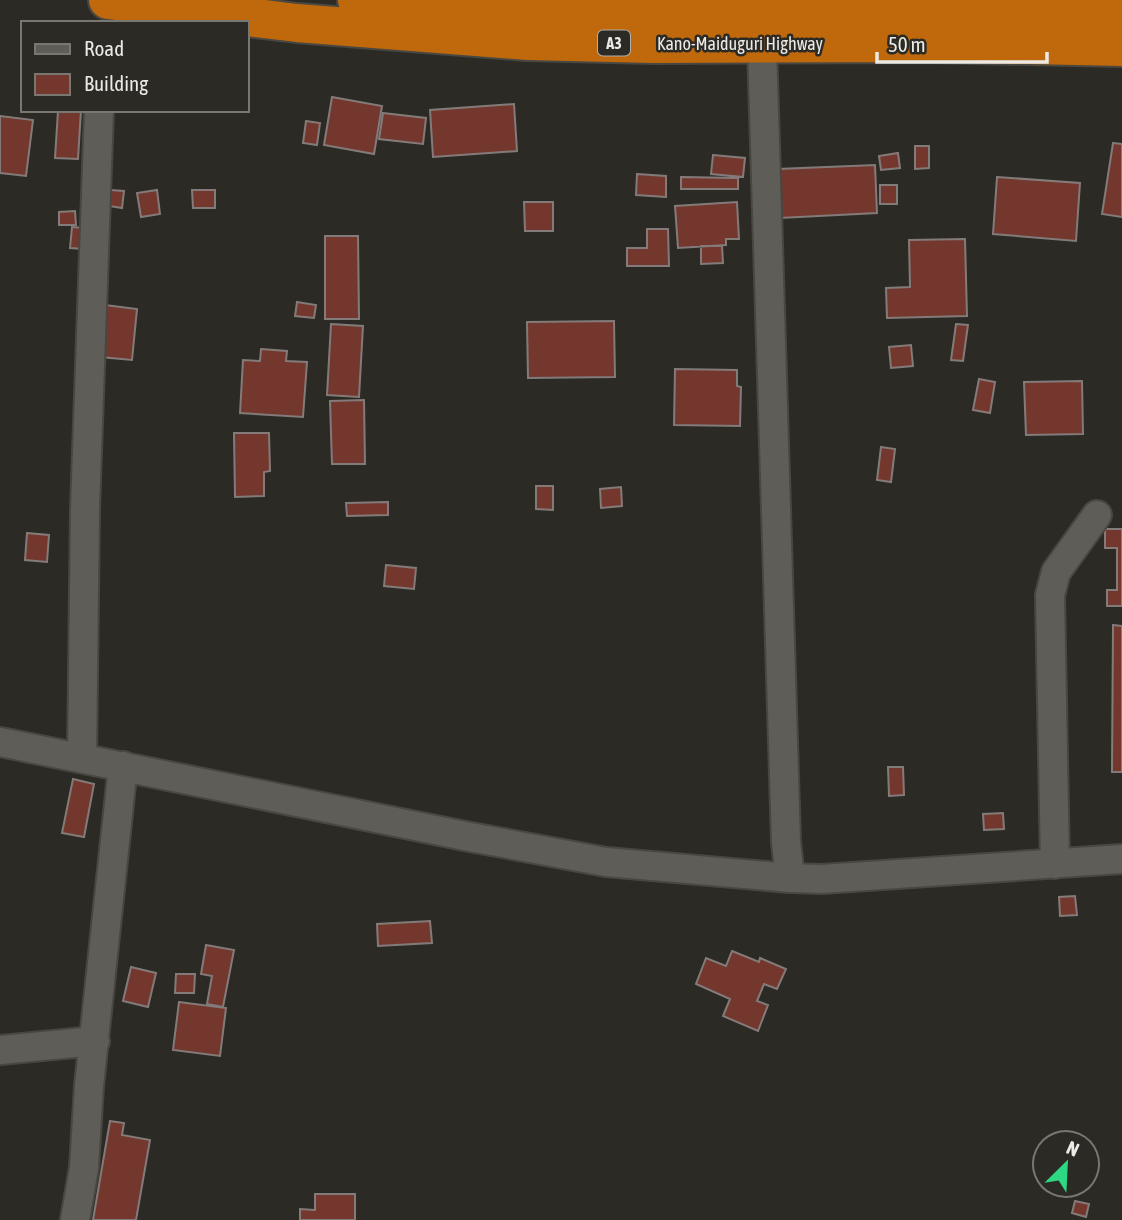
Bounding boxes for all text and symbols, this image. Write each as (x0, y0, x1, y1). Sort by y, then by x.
legend (21, 21, 248, 112)
scale bar (877, 21, 1047, 65)
road number: A3 (598, 31, 630, 56)
text: 50 m (888, 32, 926, 56)
street label: Kano-Maiduguri Highway (657, 33, 823, 54)
text: Road (84, 36, 124, 60)
text: Building (84, 71, 148, 95)
north arrow (1031, 1129, 1101, 1199)
text: N (1063, 1136, 1083, 1161)

